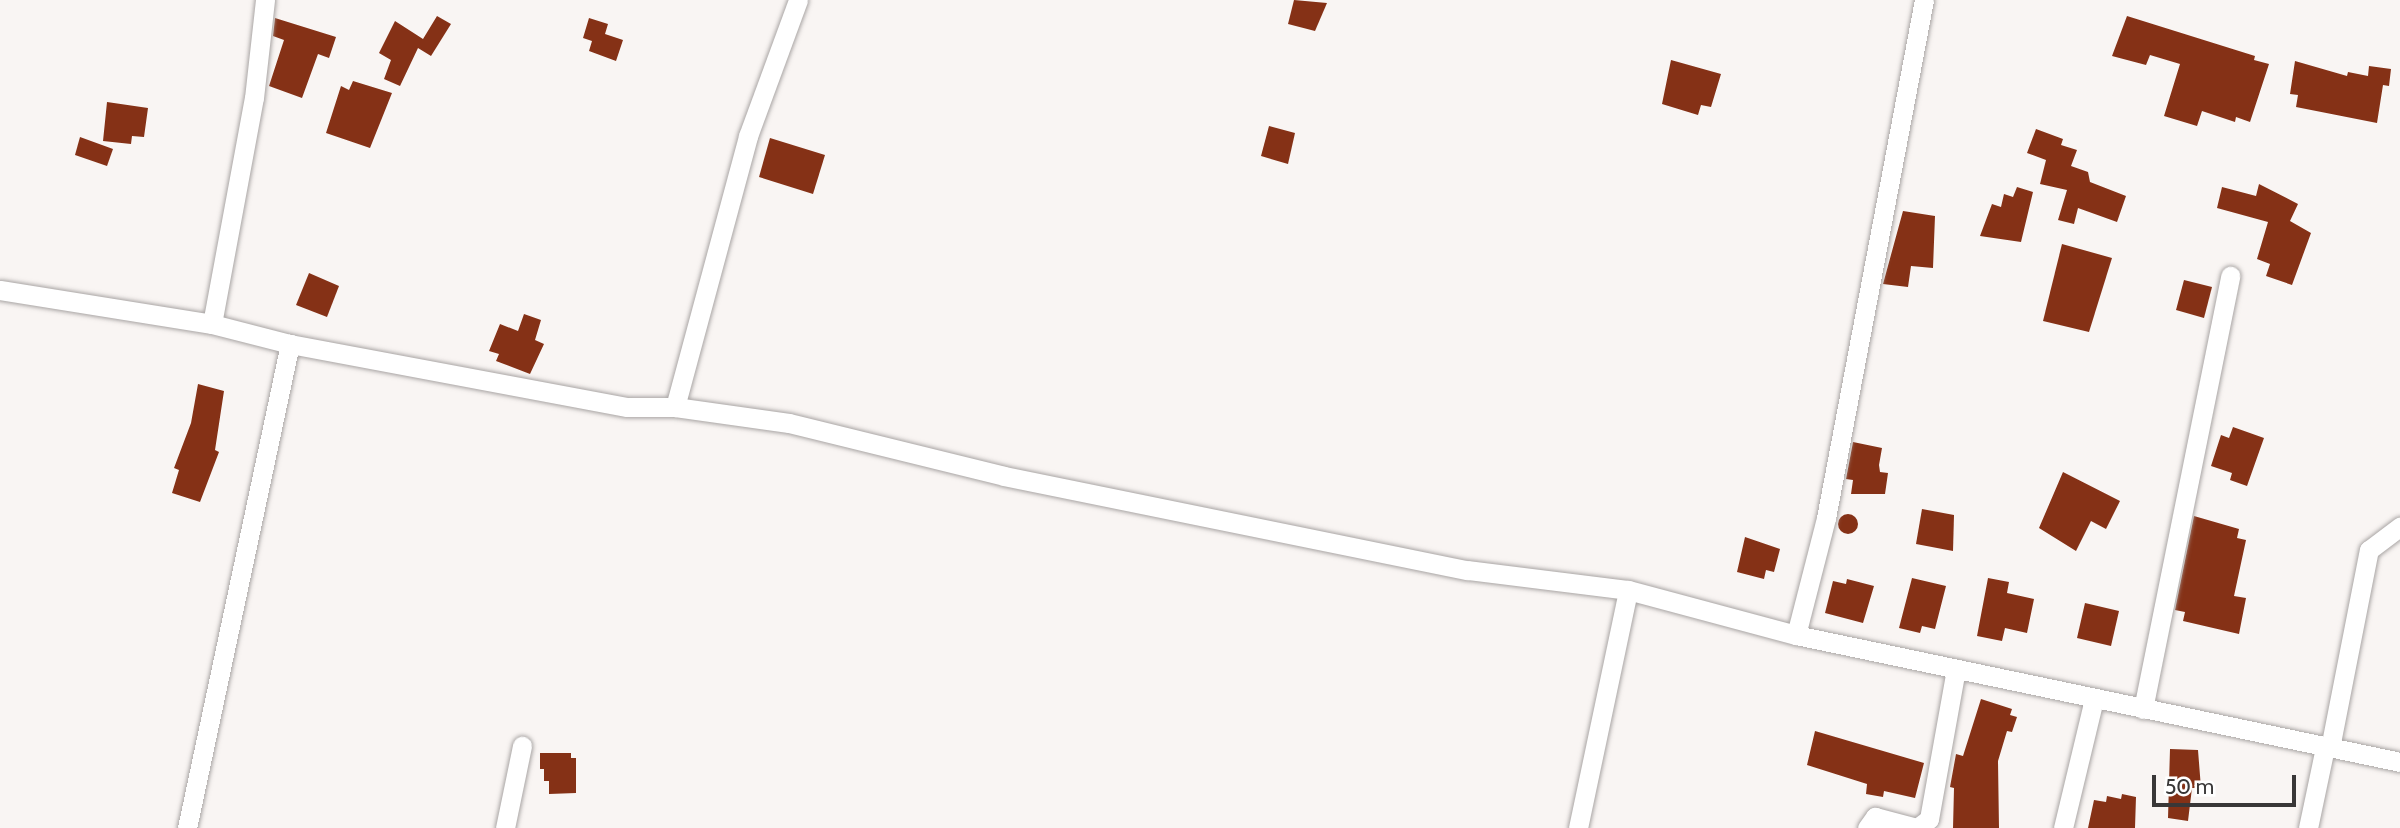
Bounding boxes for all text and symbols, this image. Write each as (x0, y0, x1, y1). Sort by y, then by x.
scale bar (2155, 762, 2298, 806)
text: 50 m (2165, 774, 2214, 799)

